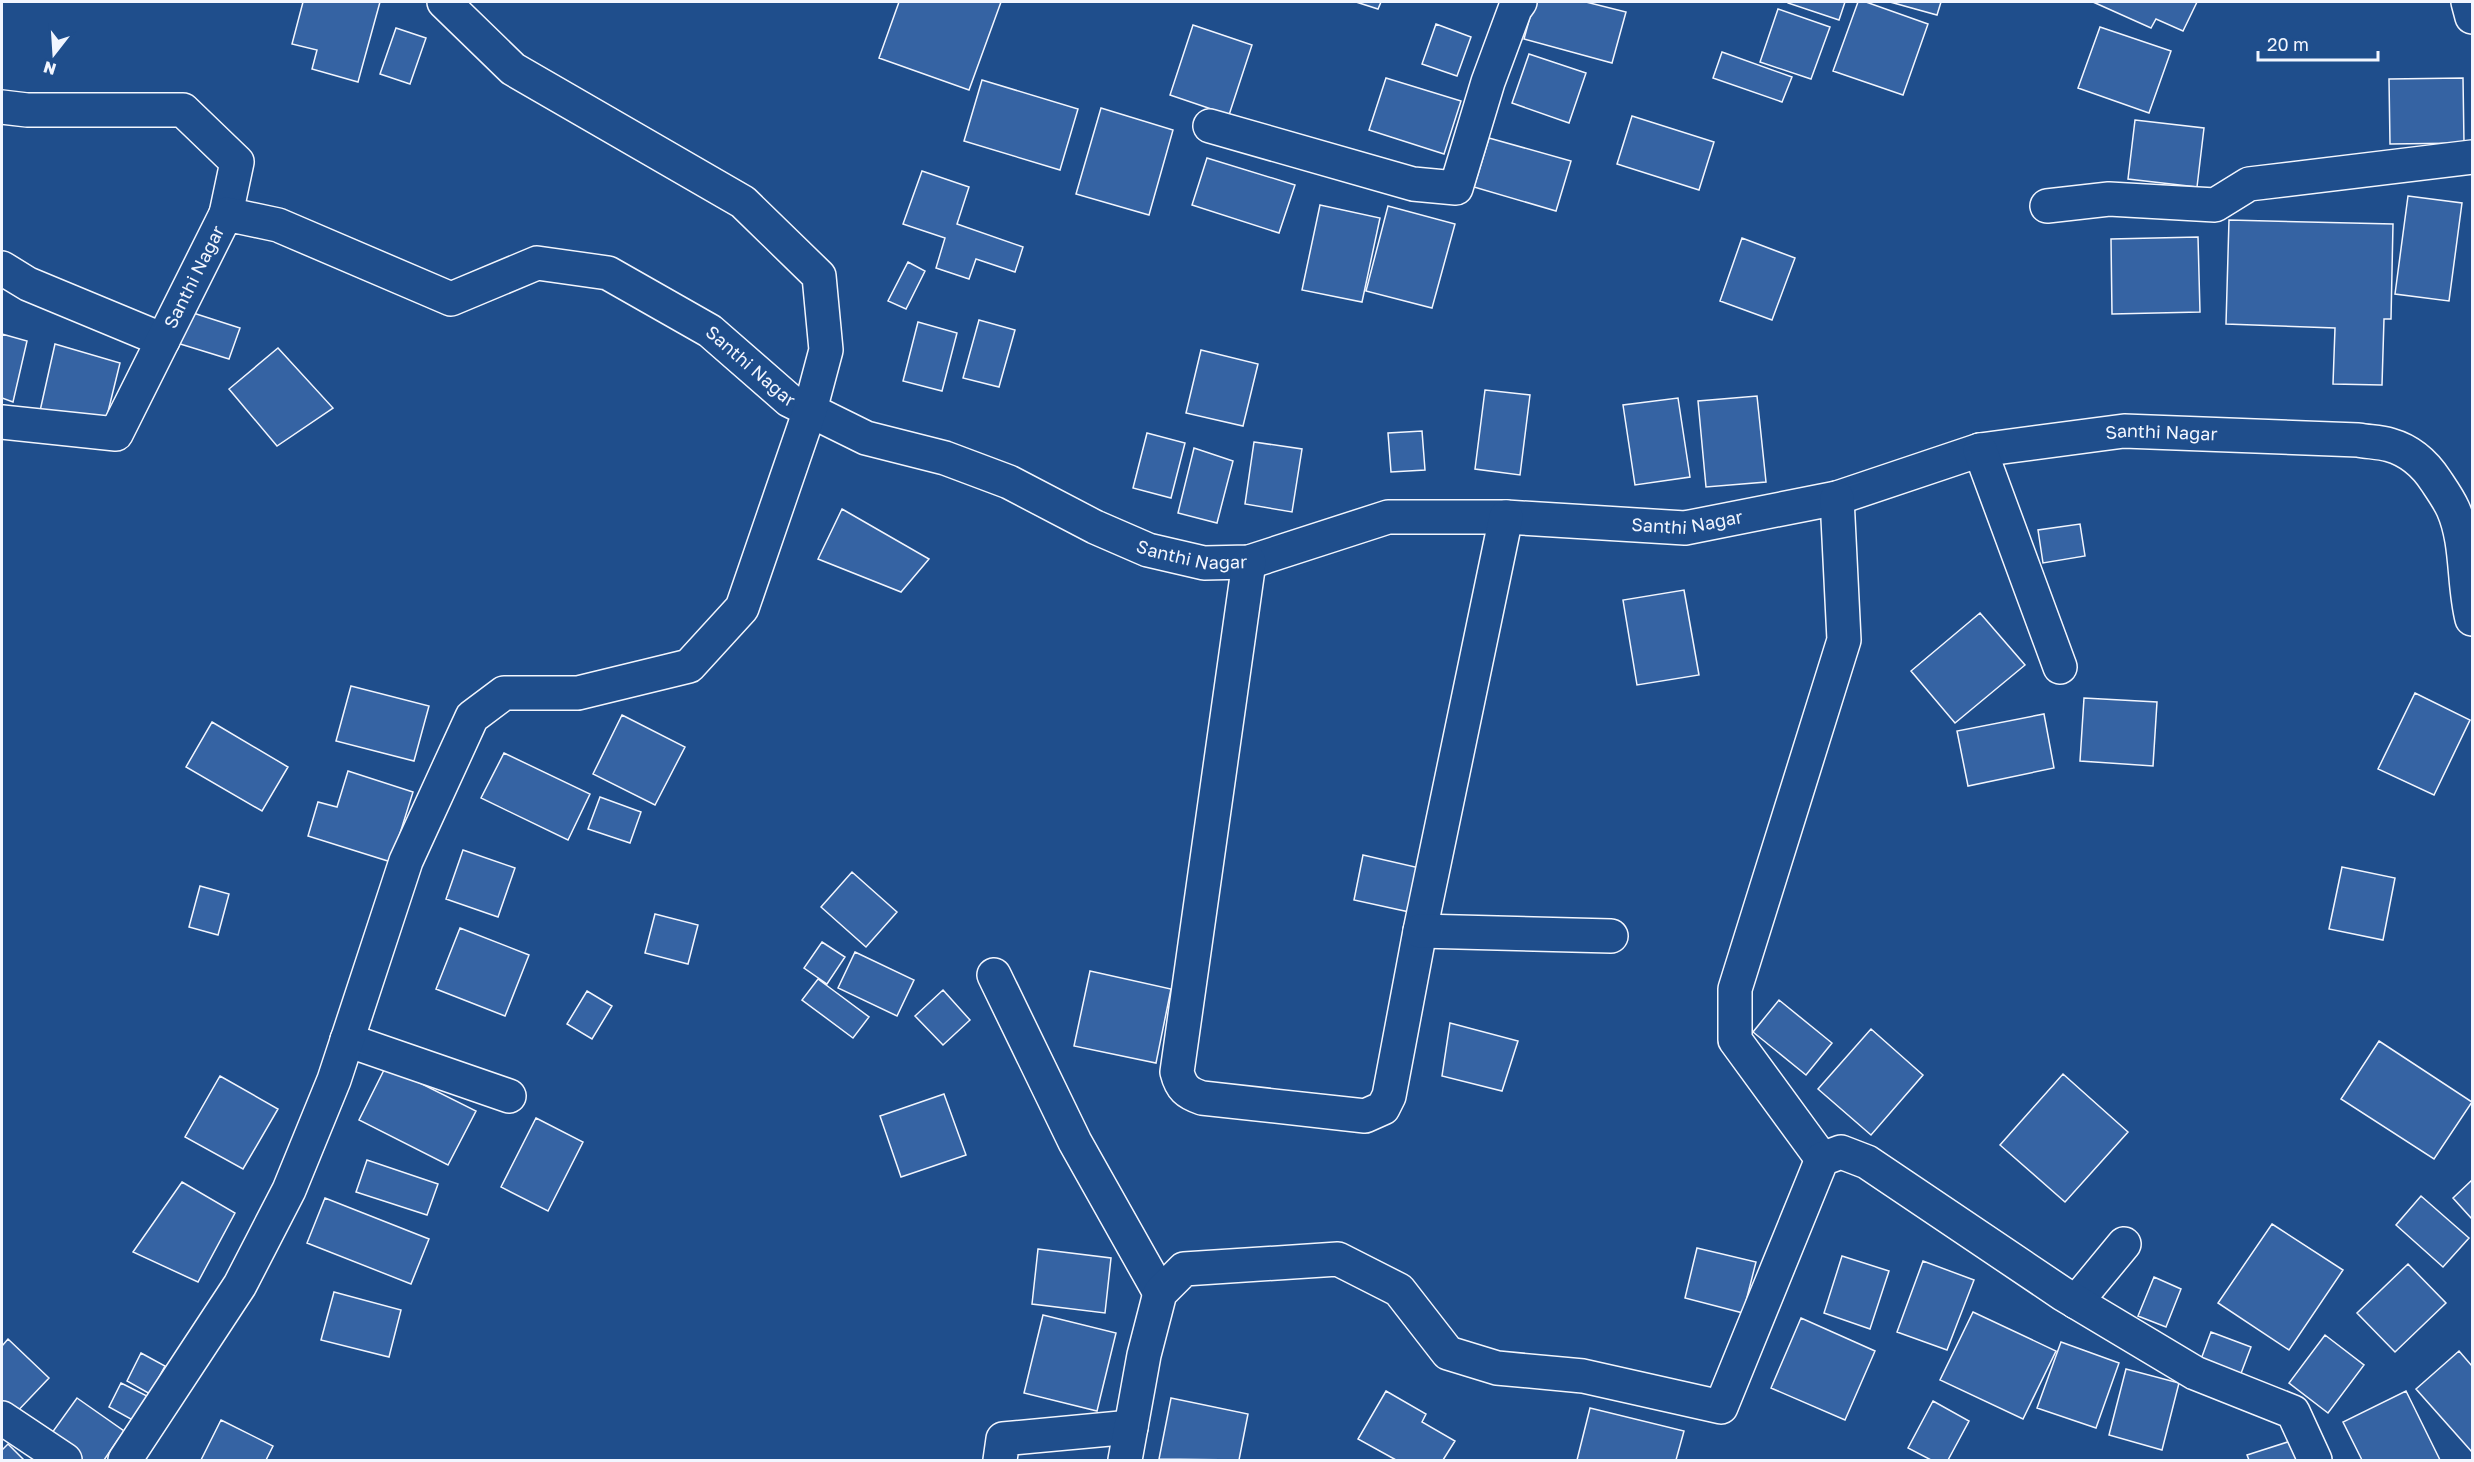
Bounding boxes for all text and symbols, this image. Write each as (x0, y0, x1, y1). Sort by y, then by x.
north arrow (24, 24, 84, 84)
scale bar (2258, 24, 2378, 62)
text: 20 m (2267, 33, 2309, 55)
text: N (41, 57, 58, 80)
street label: Santhi Nagar (159, 222, 228, 332)
street label: Santhi Nagar (702, 320, 799, 411)
street label: Santhi Nagar (2104, 419, 2218, 445)
street label: Santhi Nagar (1631, 505, 1744, 538)
street label: Santhi Nagar (1133, 534, 1247, 574)

